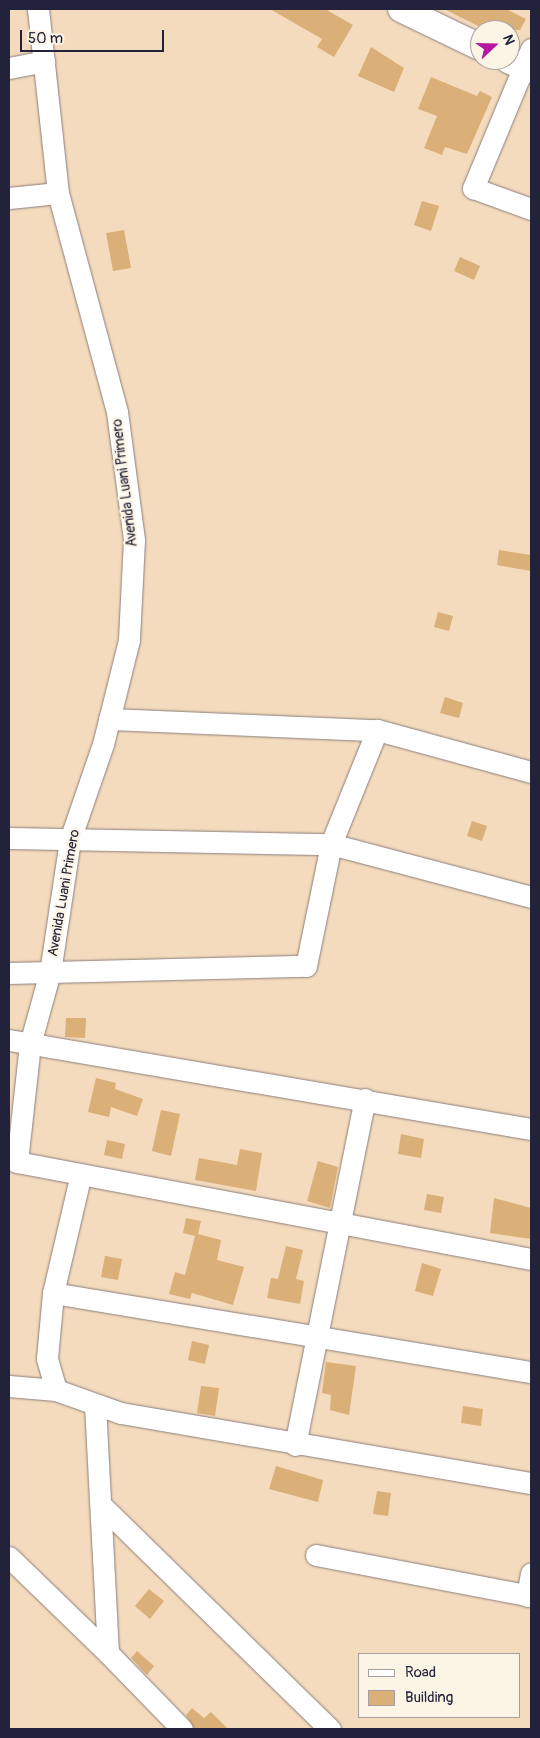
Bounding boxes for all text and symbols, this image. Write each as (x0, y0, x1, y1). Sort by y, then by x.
scale bar (22, 20, 166, 52)
north arrow (470, 20, 520, 70)
text: 50 m (28, 29, 63, 48)
text: N (499, 32, 518, 47)
street label: Avenida Luani Primero (109, 418, 141, 548)
street label: Avenida Luani Primero (45, 828, 83, 958)
legend (358, 1653, 520, 1718)
text: Road (405, 1663, 436, 1682)
text: Building (405, 1688, 453, 1707)

